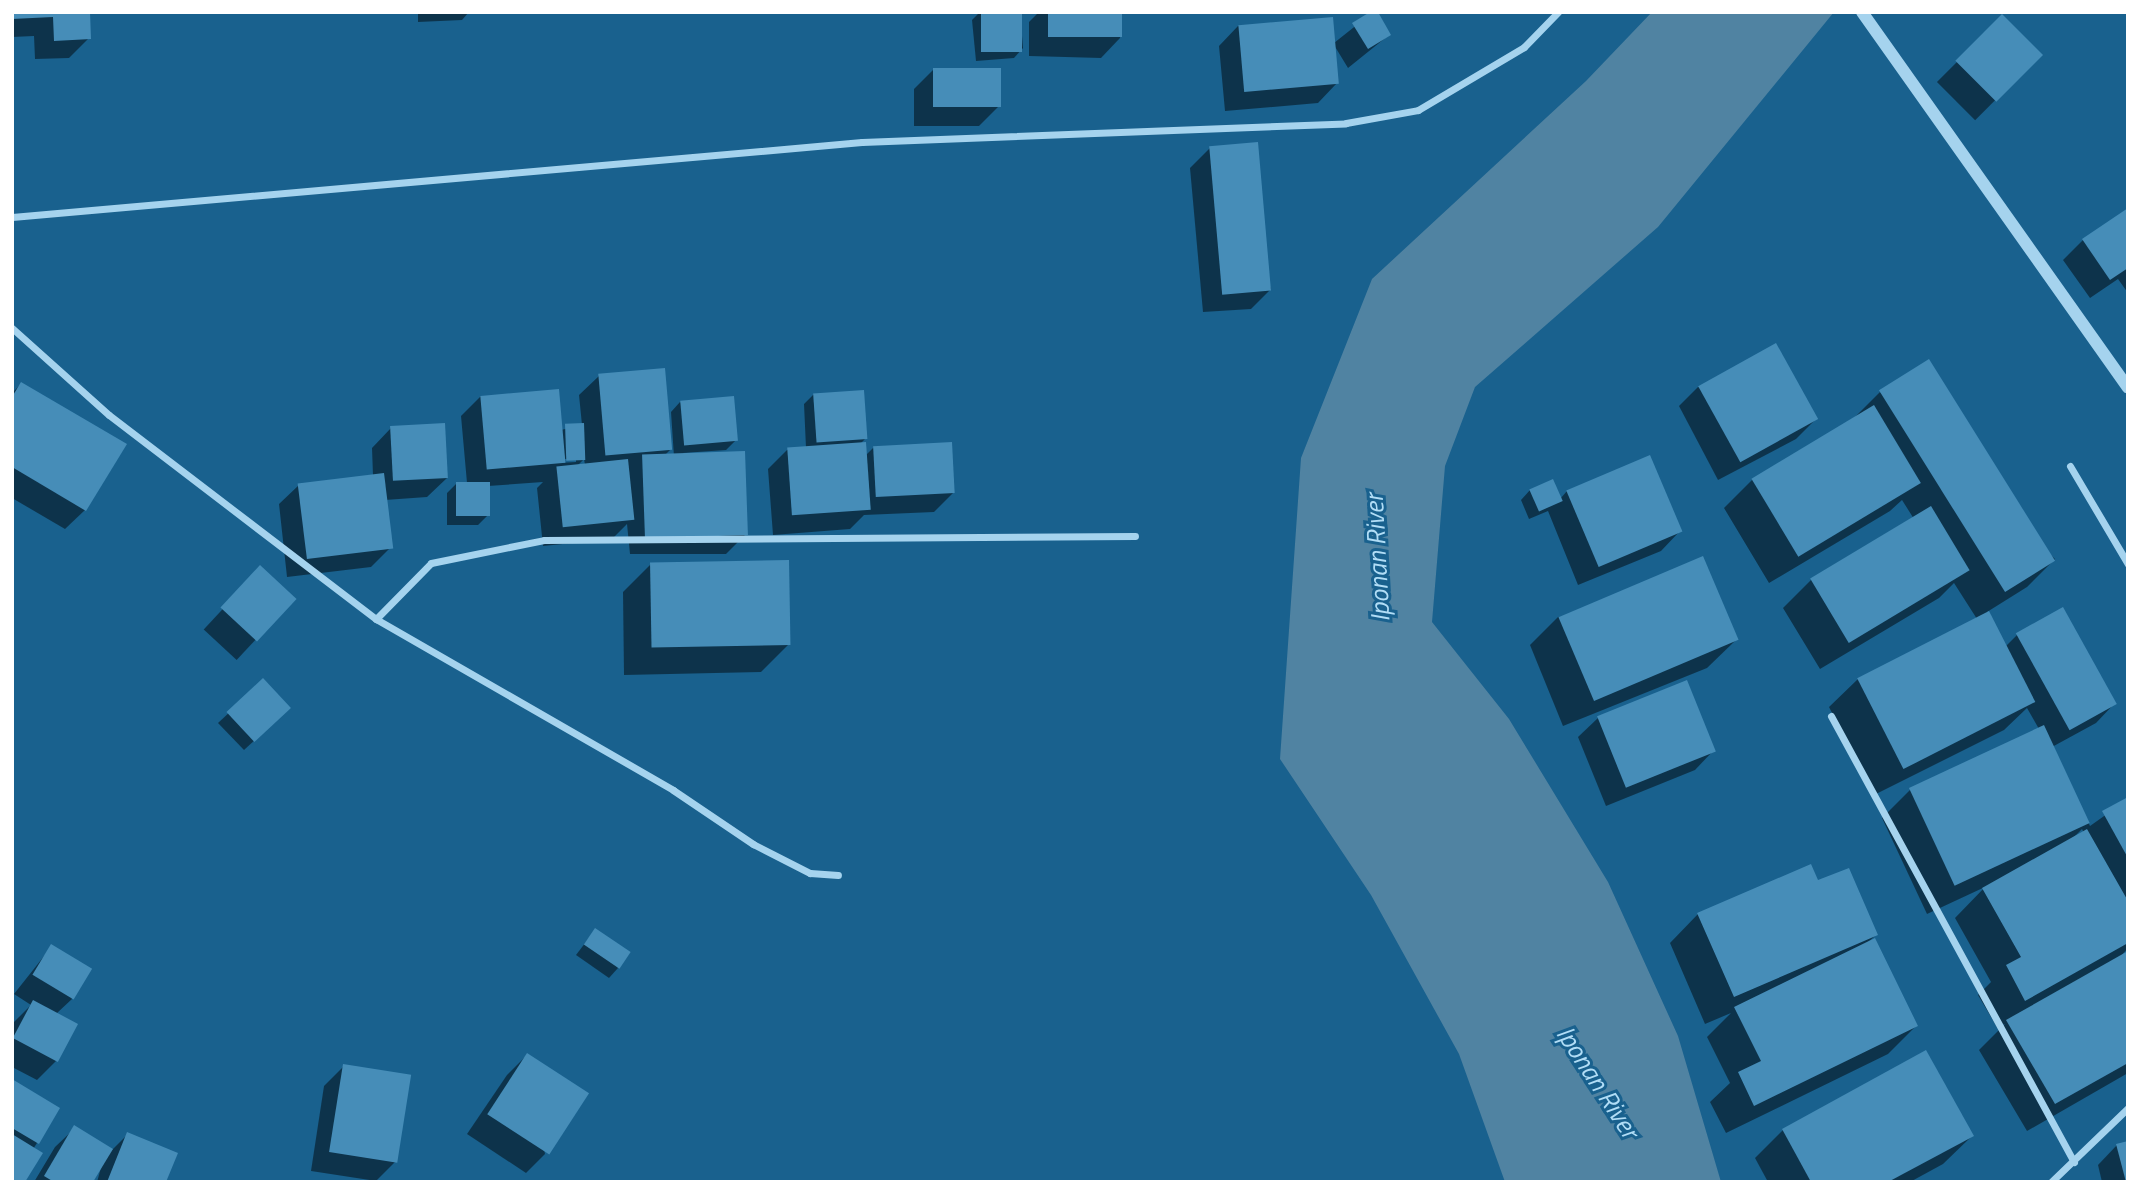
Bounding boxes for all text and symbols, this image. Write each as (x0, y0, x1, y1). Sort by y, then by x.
water label: Iponan River (1358, 493, 1396, 623)
water label: Iponan River (1550, 1020, 1646, 1144)

